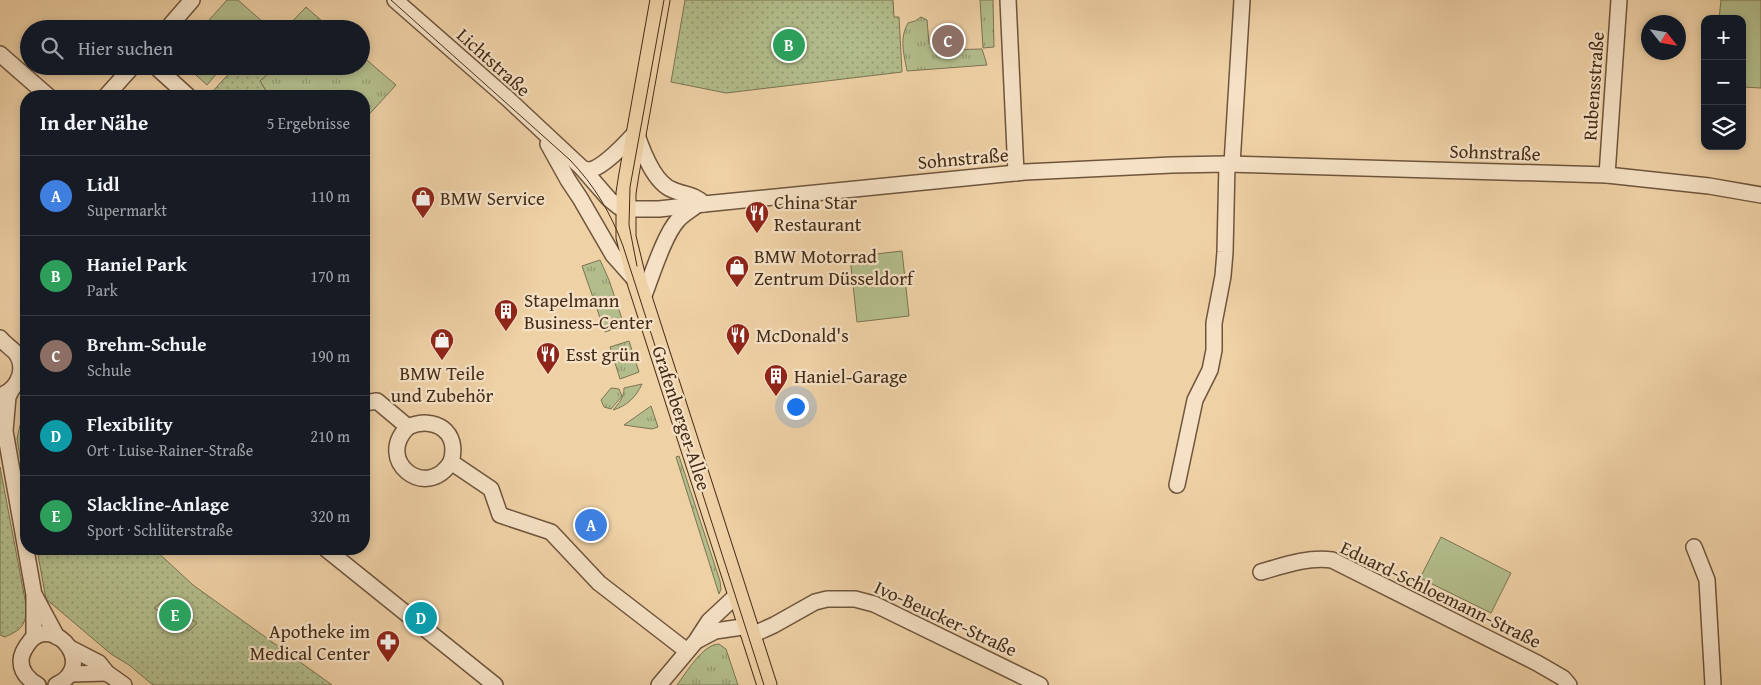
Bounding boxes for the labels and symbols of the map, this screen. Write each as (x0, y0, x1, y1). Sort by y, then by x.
north arrow (1641, 15, 1686, 60)
street label: Lichtstraße (451, 21, 537, 103)
pin: C (932, 22, 964, 60)
pin: B (773, 26, 805, 64)
street label: Rubensstraße (1575, 31, 1611, 141)
street label: Sohnstraße (1449, 136, 1541, 168)
street label: Sohnstraße (916, 140, 1010, 176)
place label: BMW Service (440, 184, 545, 212)
shop icon: BMW Service (410, 185, 436, 219)
place label: China Star Restaurant (774, 188, 862, 238)
restaurant icon: China Star Restaurant (744, 200, 770, 234)
place label: BMW Motorrad Zentrum Düsseldorf (754, 242, 915, 292)
shop icon: BMW Motorrad Zentrum Düsseldorf (724, 254, 750, 288)
place label: Stapelmann Business-Center (524, 286, 653, 336)
building icon: Stapelmann Business-Center (493, 298, 519, 332)
place label: McDonald's (756, 321, 849, 349)
restaurant icon: McDonald's (725, 322, 751, 356)
shop icon: BMW Teile und Zubehör (429, 327, 455, 361)
place label: Esst grün (566, 340, 640, 368)
restaurant icon: Esst grün (535, 341, 561, 375)
street label: Grafenberger Allee (645, 342, 719, 494)
place label: BMW Teile und Zubehör (391, 359, 493, 409)
place label: Haniel-Garage (794, 362, 908, 390)
building icon: Haniel-Garage (763, 363, 789, 397)
your location (783, 394, 809, 420)
pin: A (575, 506, 607, 544)
street label: Eduard-Schloemann-Straße (1336, 533, 1546, 655)
street label: Ivo-Beucker-Straße (870, 573, 1022, 663)
pin: E (159, 596, 191, 634)
pin: D (405, 599, 437, 637)
place label: Apotheke im Medical Center (250, 617, 370, 667)
pharmacy icon: Apotheke im Medical Center (375, 629, 401, 663)

